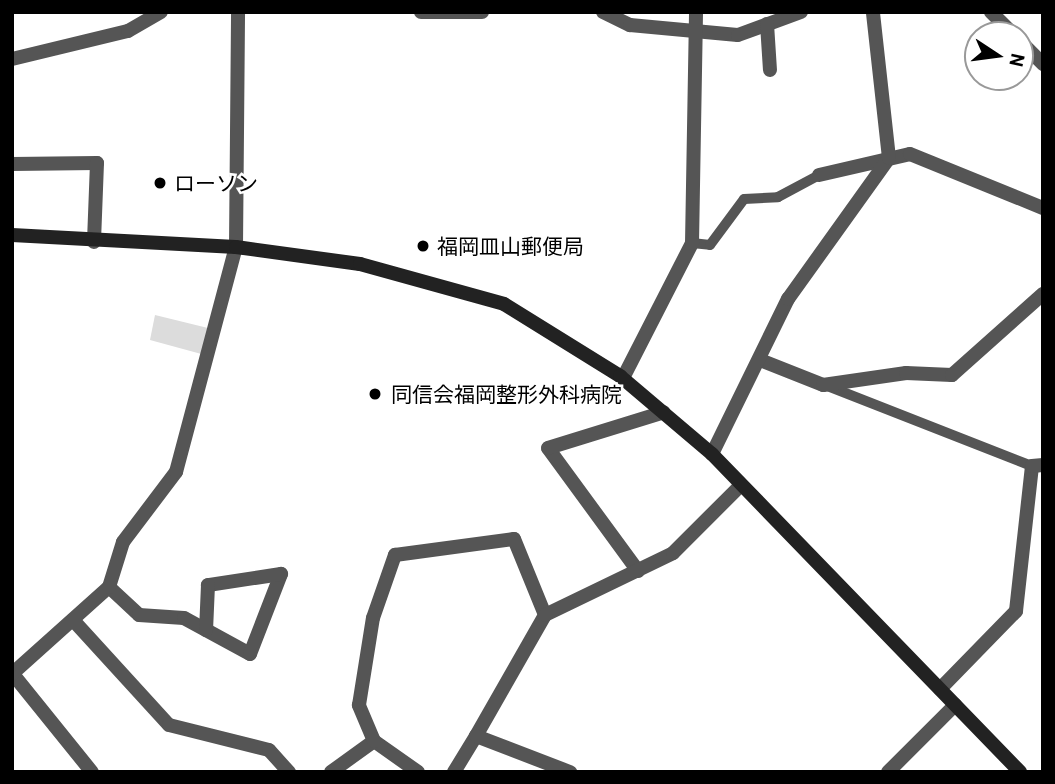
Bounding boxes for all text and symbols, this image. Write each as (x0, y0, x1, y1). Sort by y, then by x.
north arrow (964, 21, 1034, 91)
text: N (1005, 52, 1031, 69)
place label: ローソン (174, 170, 258, 196)
marker: ローソン (152, 175, 168, 191)
place label: 福岡皿山郵便局 (437, 233, 584, 259)
marker: 福岡皿山郵便局 (415, 238, 431, 254)
place label: 同信会福岡整形外科病院 (391, 381, 622, 407)
marker: 同信会福岡整形外科病院 (365, 384, 385, 404)

